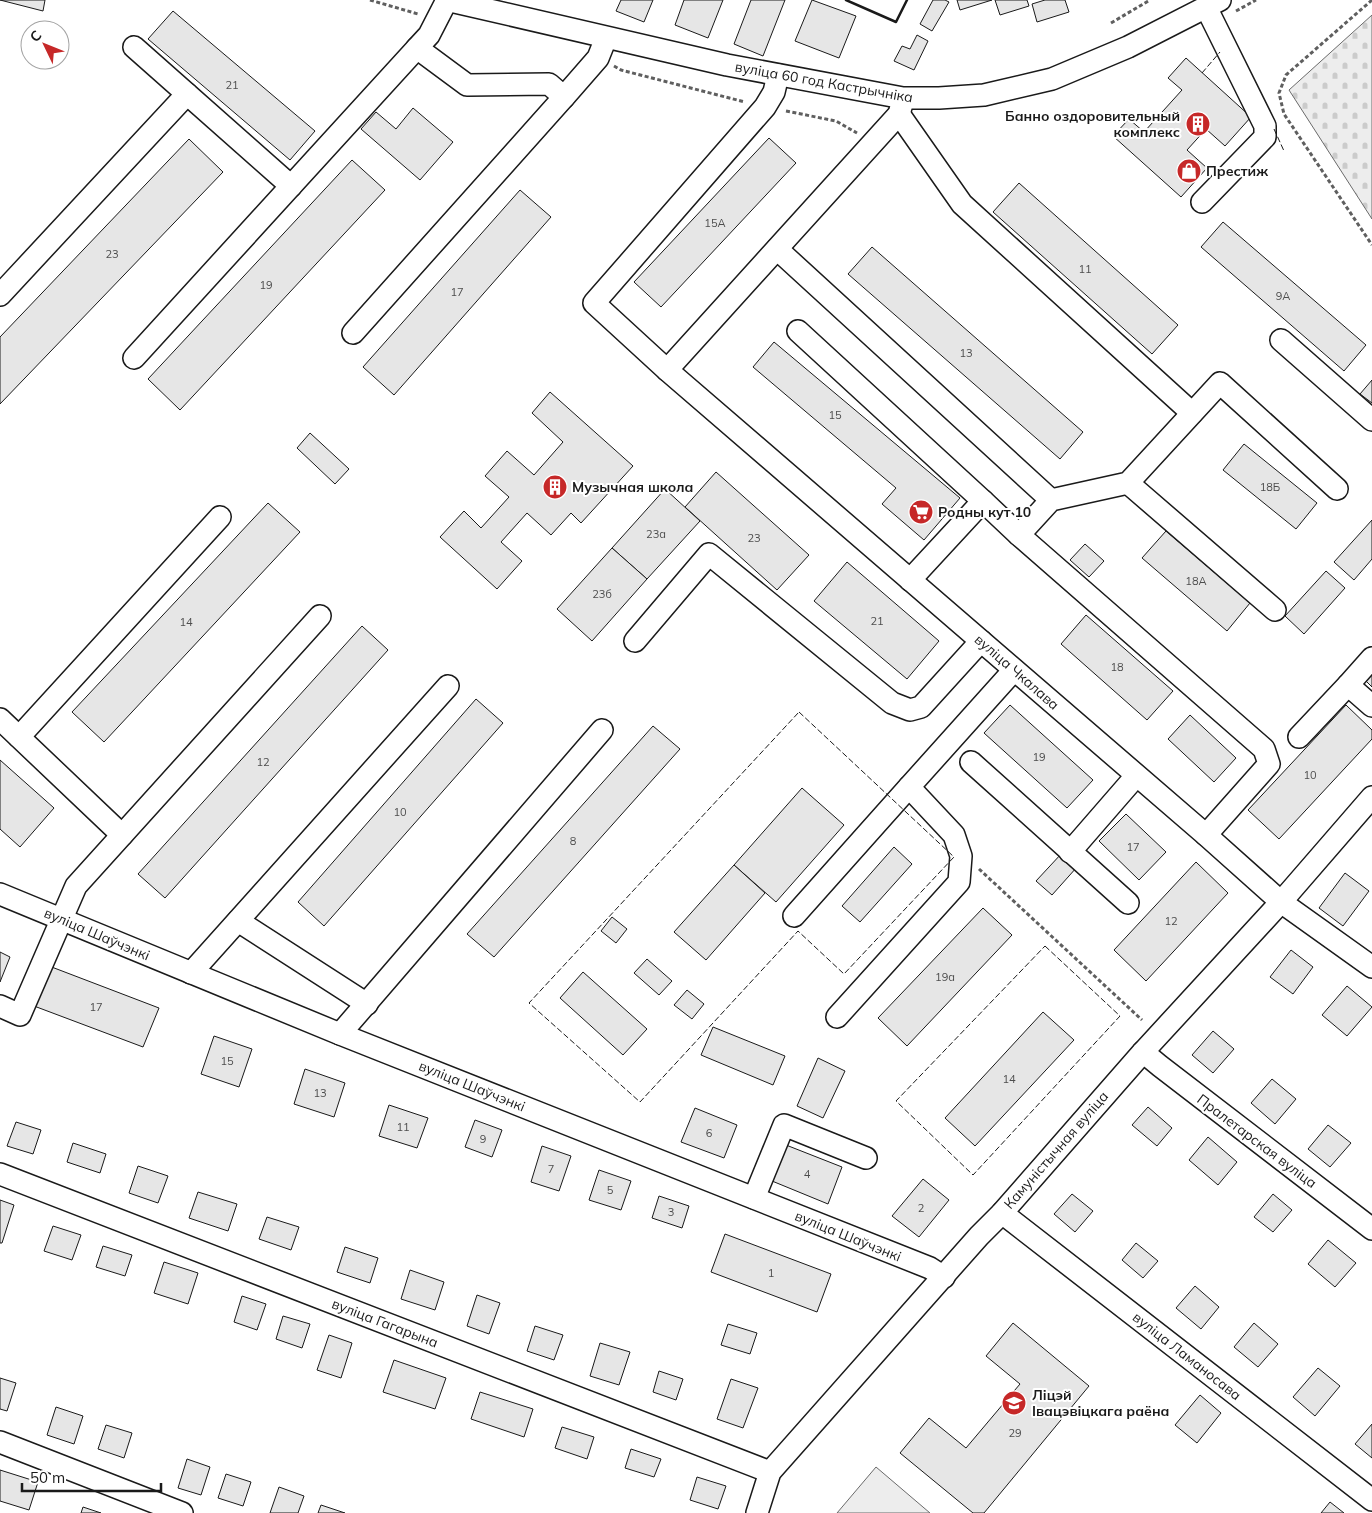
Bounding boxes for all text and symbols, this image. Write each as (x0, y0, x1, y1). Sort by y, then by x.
north arrow (20, 20, 70, 70)
text: С (26, 26, 45, 46)
street label: вуліца 60 год Кастрычніка (734, 57, 914, 107)
house number: 21 (225, 78, 239, 92)
place label: Банно оздоровительный комплекс (1005, 107, 1180, 141)
building icon: Банно оздоровительный комплекс (1185, 111, 1211, 137)
shop icon: Престиж (1176, 158, 1202, 184)
place label: Престиж (1206, 162, 1268, 180)
house number: 15А (704, 216, 726, 230)
house number: 23 (105, 247, 119, 261)
house number: 11 (1078, 262, 1092, 276)
house number: 19 (259, 278, 273, 292)
house number: 17 (450, 285, 464, 299)
house number: 9А (1276, 289, 1290, 303)
house number: 13 (959, 346, 973, 360)
house number: 15 (828, 408, 842, 422)
building icon: Музычная школа (542, 474, 568, 500)
place label: Музычная школа (572, 478, 694, 496)
house number: 18Б (1260, 480, 1280, 494)
supermarket icon: Родны кут 10 (908, 499, 934, 525)
place label: Родны кут 10 (938, 503, 1031, 521)
house number: 23а (646, 527, 666, 541)
house number: 23 (747, 531, 761, 545)
house number: 18А (1185, 574, 1207, 588)
house number: 23б (592, 587, 612, 601)
house number: 21 (870, 614, 884, 628)
house number: 14 (179, 615, 193, 629)
street label: вуліца Чкалава (971, 630, 1063, 714)
house number: 18 (1110, 660, 1124, 674)
house number: 19 (1032, 750, 1046, 764)
house number: 12 (256, 755, 270, 769)
house number: 10 (1303, 768, 1317, 782)
house number: 10 (393, 805, 407, 819)
house number: 8 (570, 834, 577, 848)
house number: 17 (1126, 840, 1140, 854)
street label: вуліца Шаўчэнкі (41, 904, 153, 964)
house number: 12 (1164, 914, 1178, 928)
house number: 19а (935, 970, 955, 984)
house number: 17 (89, 1000, 103, 1014)
house number: 15 (220, 1054, 234, 1068)
street label: вуліца Шаўчэнкі (416, 1056, 528, 1116)
house number: 14 (1002, 1072, 1016, 1086)
house number: 13 (313, 1086, 327, 1100)
street label: Камуністычная вуліца (1000, 1087, 1112, 1213)
street label: Пралетарская вуліца (1194, 1090, 1320, 1192)
house number: 11 (396, 1120, 410, 1134)
house number: 6 (706, 1126, 713, 1140)
house number: 9 (480, 1132, 486, 1146)
house number: 7 (548, 1162, 554, 1176)
house number: 4 (804, 1167, 811, 1181)
house number: 5 (607, 1183, 614, 1197)
house number: 2 (918, 1201, 925, 1215)
house number: 3 (668, 1205, 674, 1219)
street label: вуліца Шаўчэнкі (792, 1206, 904, 1266)
house number: 1 (768, 1266, 774, 1280)
street label: вуліца Гагарына (329, 1294, 441, 1352)
street label: вуліца Ламаносава (1129, 1308, 1245, 1404)
place label: Ліцэй Івацэвіцкага раёна (1032, 1386, 1170, 1420)
school or university icon: Ліцэй Івацэвіцкага раёна (1001, 1390, 1027, 1416)
house number: 29 (1008, 1426, 1022, 1440)
scale bar (22, 1460, 161, 1492)
text: 50 m (30, 1468, 65, 1487)

